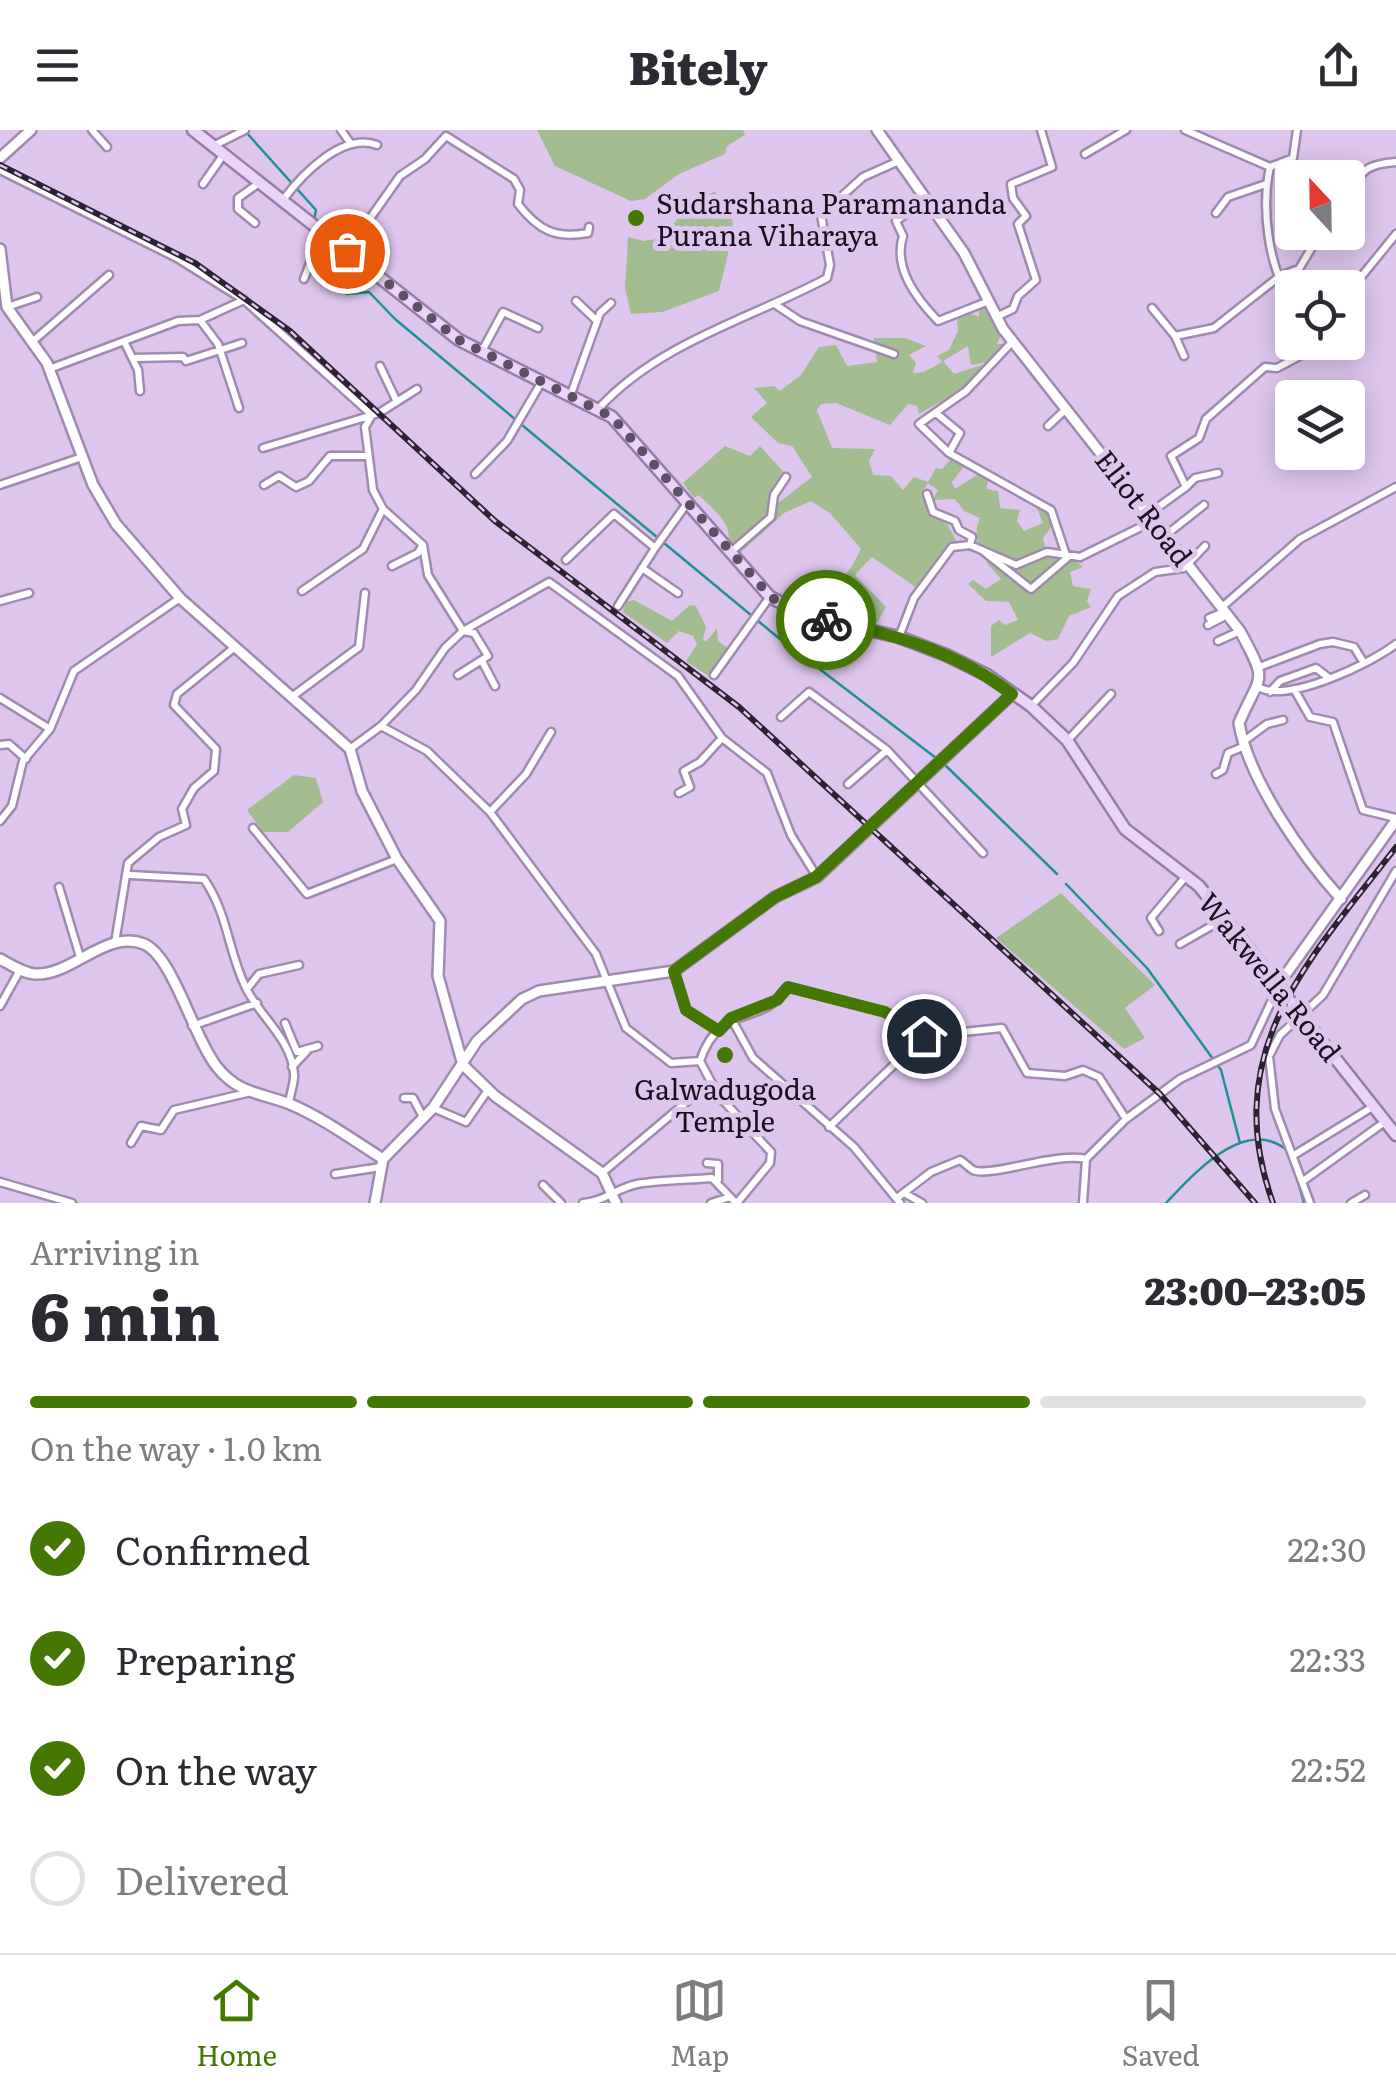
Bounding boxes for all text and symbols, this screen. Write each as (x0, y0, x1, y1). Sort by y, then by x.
text: Bitely (629, 32, 767, 99)
icon: menu (30, 38, 85, 93)
icon: share (1311, 38, 1366, 93)
north arrow (1275, 160, 1365, 250)
map controls (1275, 160, 1365, 470)
place label: Sudarshana Paramananda Purana Viharaya (656, 181, 1006, 255)
marker: Sudarshana Paramananda Purana Viharaya (625, 207, 647, 229)
pin (305, 209, 390, 294)
icon: bag (320, 224, 375, 279)
button: locate (1275, 270, 1365, 360)
button: layers (1275, 380, 1365, 470)
street label: Eliot Road (1086, 440, 1204, 574)
courier (776, 570, 876, 670)
icon: bike (799, 593, 854, 648)
street label: Wakwella Road (1190, 882, 1352, 1070)
pin (882, 994, 967, 1079)
icon: home (897, 1009, 952, 1064)
marker: Galwadugoda Temple (714, 1044, 736, 1066)
place label: Galwadugoda Temple (634, 1067, 816, 1141)
text: Arriving in (30, 1227, 200, 1275)
text: 23:00–23:05 (1144, 1260, 1366, 1317)
text: 6 min (30, 1264, 220, 1361)
text: On the way · 1.0 km (30, 1423, 322, 1471)
text: Confirmed (115, 1520, 310, 1577)
icon: check (30, 1521, 85, 1576)
text: 22:30 (1287, 1524, 1366, 1572)
text: Preparing (115, 1630, 295, 1687)
icon: check (30, 1631, 85, 1686)
text: 22:33 (1289, 1634, 1366, 1682)
text: On the way (115, 1740, 317, 1797)
icon: check (30, 1741, 85, 1796)
text: 22:52 (1291, 1744, 1366, 1792)
text: Delivered (115, 1850, 289, 1907)
tab: Home (196, 1973, 277, 2075)
tab: Map (670, 1973, 729, 2075)
tab: Saved (1122, 1973, 1200, 2075)

